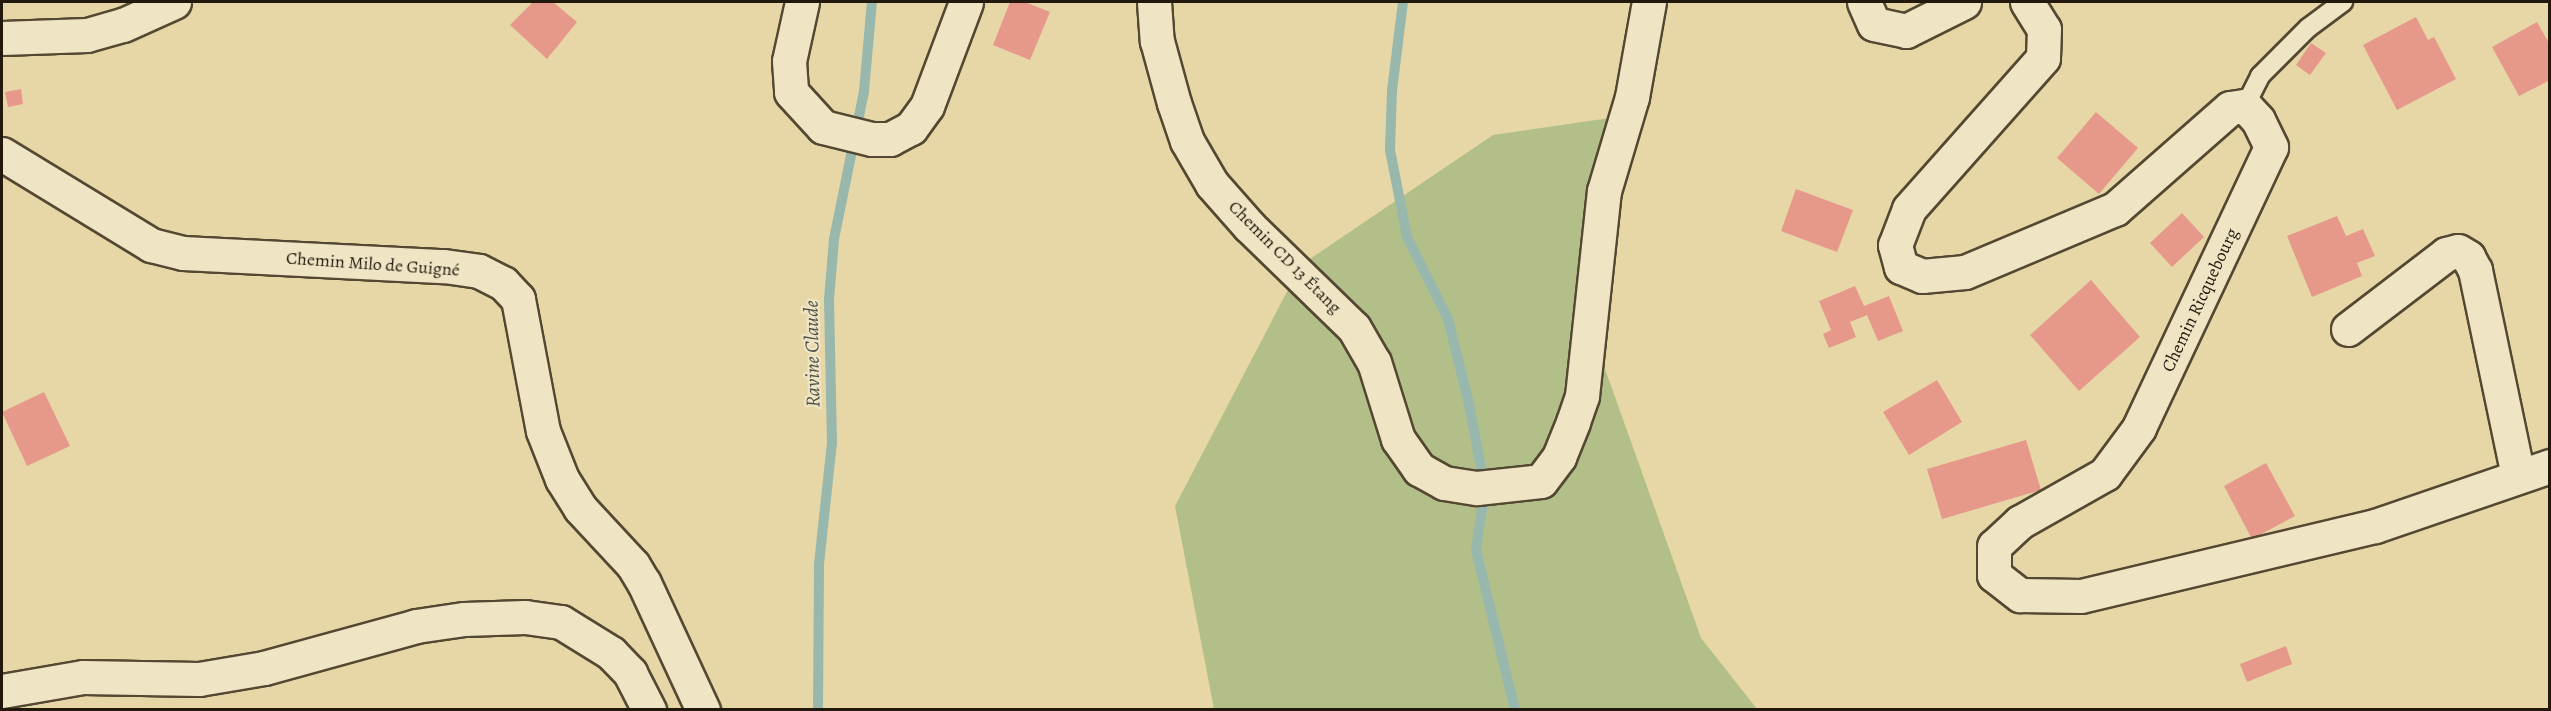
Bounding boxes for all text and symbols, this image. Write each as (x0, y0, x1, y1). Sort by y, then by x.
street label: Chemin CD 13 Étang (1224, 196, 1346, 318)
street label: Chemin Ricquebourg (2157, 225, 2243, 375)
street label: Chemin Milo de Guigné (285, 247, 461, 281)
water label: Ravine Claude (799, 300, 825, 408)

